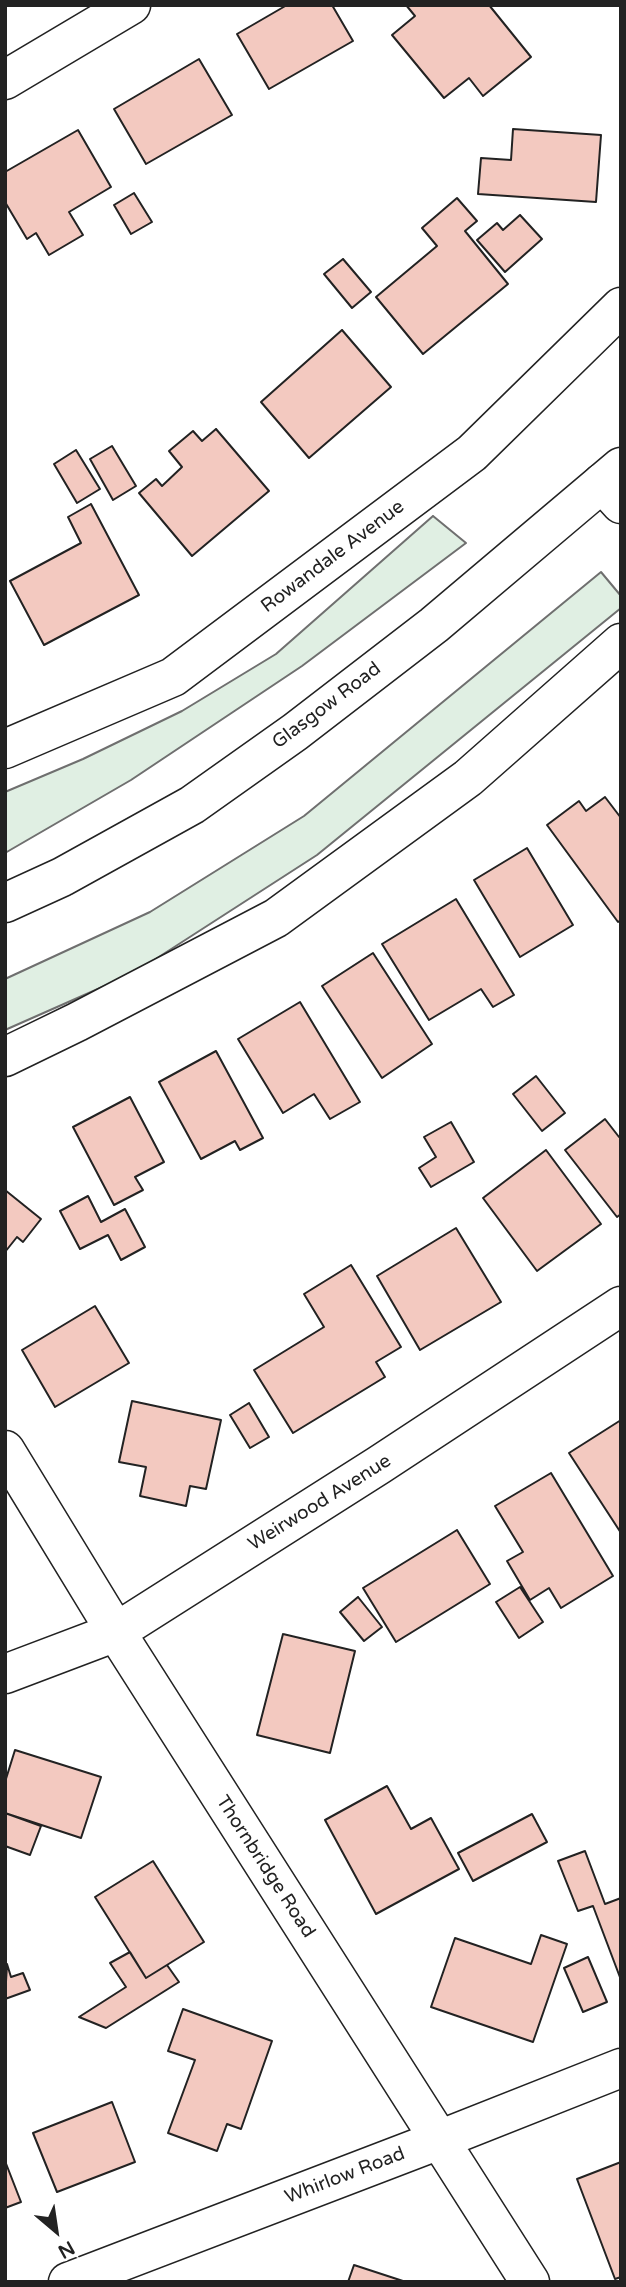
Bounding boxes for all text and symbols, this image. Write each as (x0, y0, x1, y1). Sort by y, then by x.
street label: Rowandale Avenue (257, 496, 409, 618)
street label: Glasgow Road (268, 658, 386, 754)
street label: Weirwood Avenue (244, 1450, 396, 1556)
street label: Thornbridge Road (211, 1792, 319, 1942)
street label: Whirlow Road (282, 2143, 408, 2209)
north arrow (21, 2196, 91, 2266)
text: N (54, 2236, 78, 2263)

